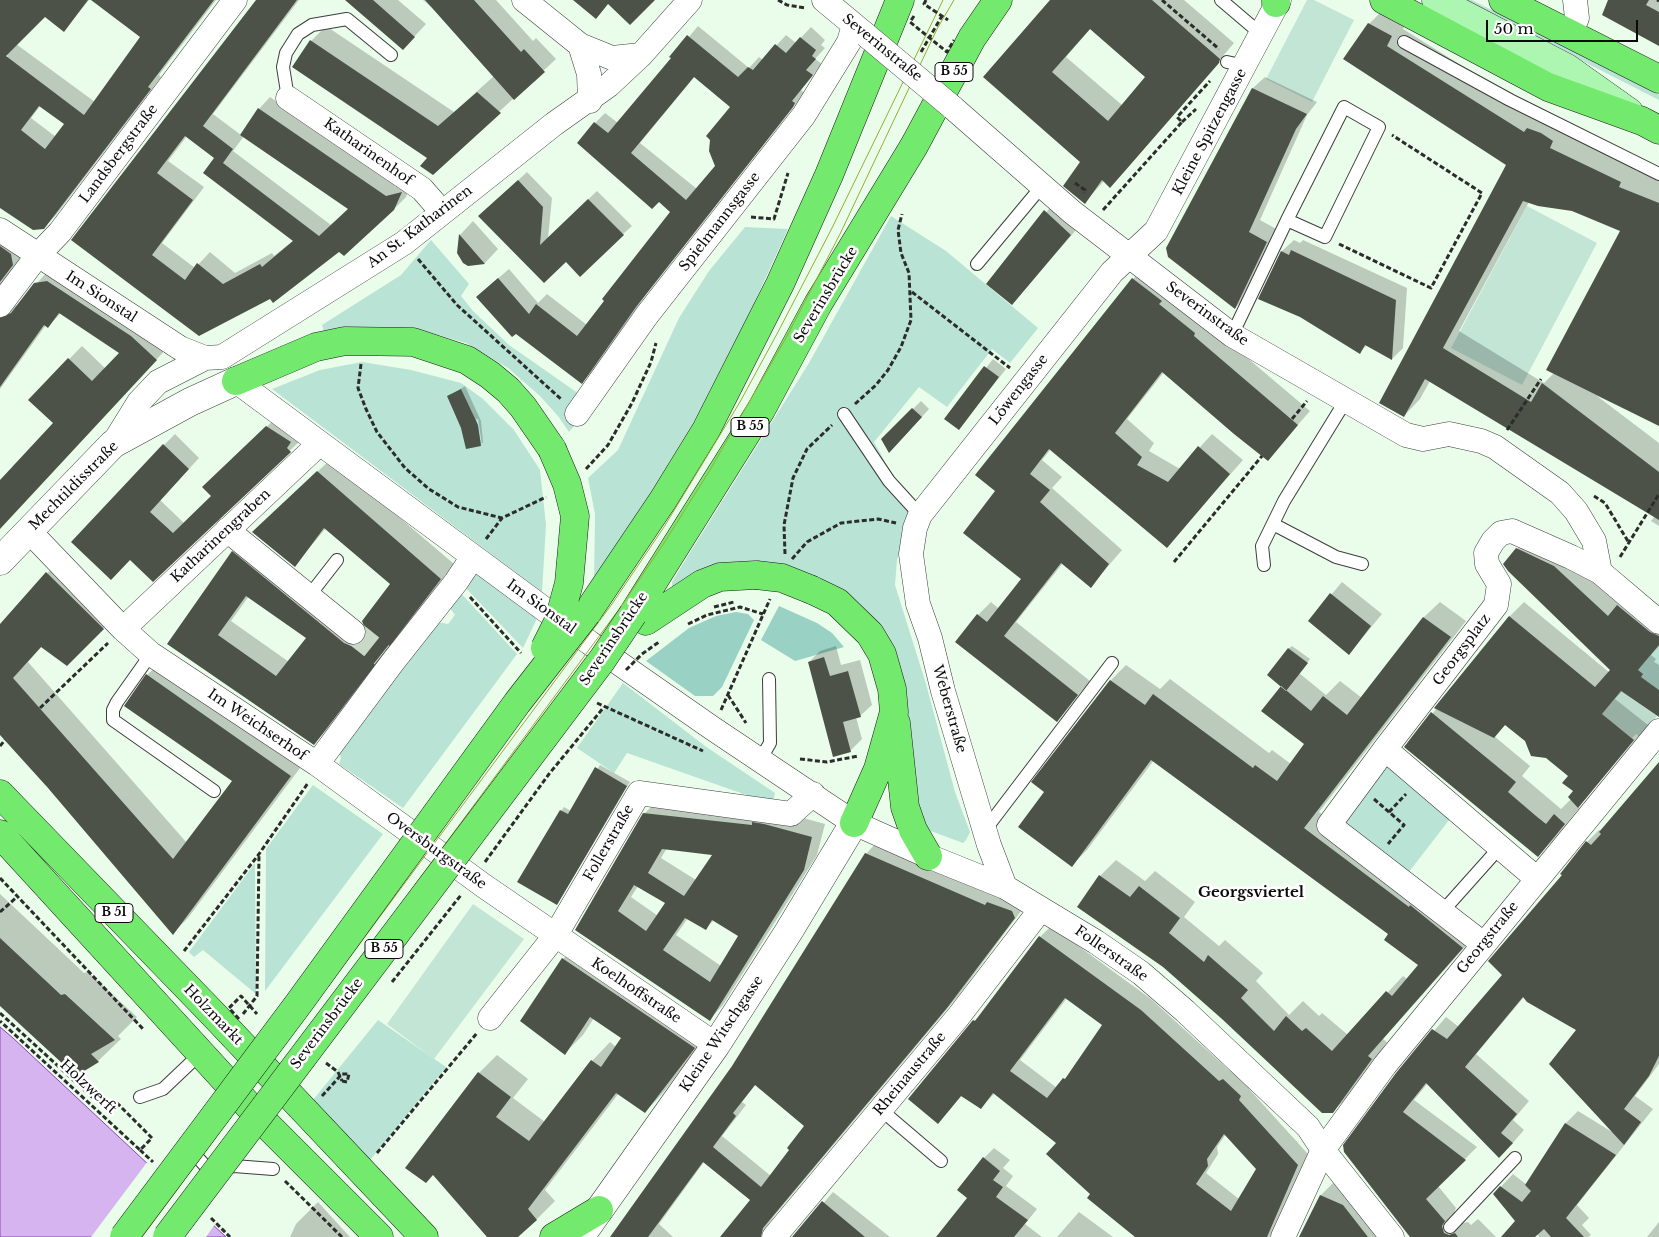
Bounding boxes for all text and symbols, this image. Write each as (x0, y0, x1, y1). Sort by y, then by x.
scale bar (1489, 10, 1642, 42)
street label: Severinstraße (839, 11, 925, 85)
text: 50 m (1494, 19, 1534, 38)
road number: B 55 (935, 62, 973, 82)
street label: Kleine Spitzengasse (1170, 66, 1250, 198)
street label: Landsbergstraße (76, 101, 162, 207)
street label: Katharinenhof (320, 115, 416, 189)
street label: Spielmannsgasse (676, 169, 764, 275)
street label: An St. Katharinen (364, 182, 476, 272)
street label: Severinsbrücke (791, 244, 861, 346)
street label: Im Sionstal (62, 268, 140, 326)
street label: Severinstraße (1162, 278, 1252, 350)
street label: Löwengasse (986, 351, 1052, 429)
road number: B 55 (731, 418, 769, 437)
street label: Mechtildisstraße (26, 438, 122, 534)
street label: Katharinengraben (168, 486, 274, 586)
street label: Im Sionstal (503, 576, 579, 638)
street label: Severinsbrücke (576, 589, 652, 689)
street label: Georgsplatz (1430, 611, 1494, 689)
street label: Weberstraße (928, 663, 970, 755)
street label: Im Weichserhof (204, 686, 310, 764)
street label: Follerstraße (580, 802, 638, 884)
street label: Oversburgstraße (383, 809, 489, 893)
district label: Georgsviertel (1198, 884, 1304, 902)
street label: Georgstraße (1454, 898, 1522, 978)
road number: B 51 (95, 904, 133, 922)
street label: Follerstraße (1071, 923, 1151, 985)
road number: B 55 (365, 940, 403, 959)
street label: Koelhoffstraße (588, 955, 684, 1027)
street label: Kleine Witschgasse (677, 973, 767, 1095)
street label: Severinsbrücke (287, 975, 367, 1073)
street label: Holzmarkt (180, 981, 246, 1049)
street label: Rheinaustraße (870, 1029, 950, 1119)
street label: Holzwerft (56, 1056, 120, 1118)

